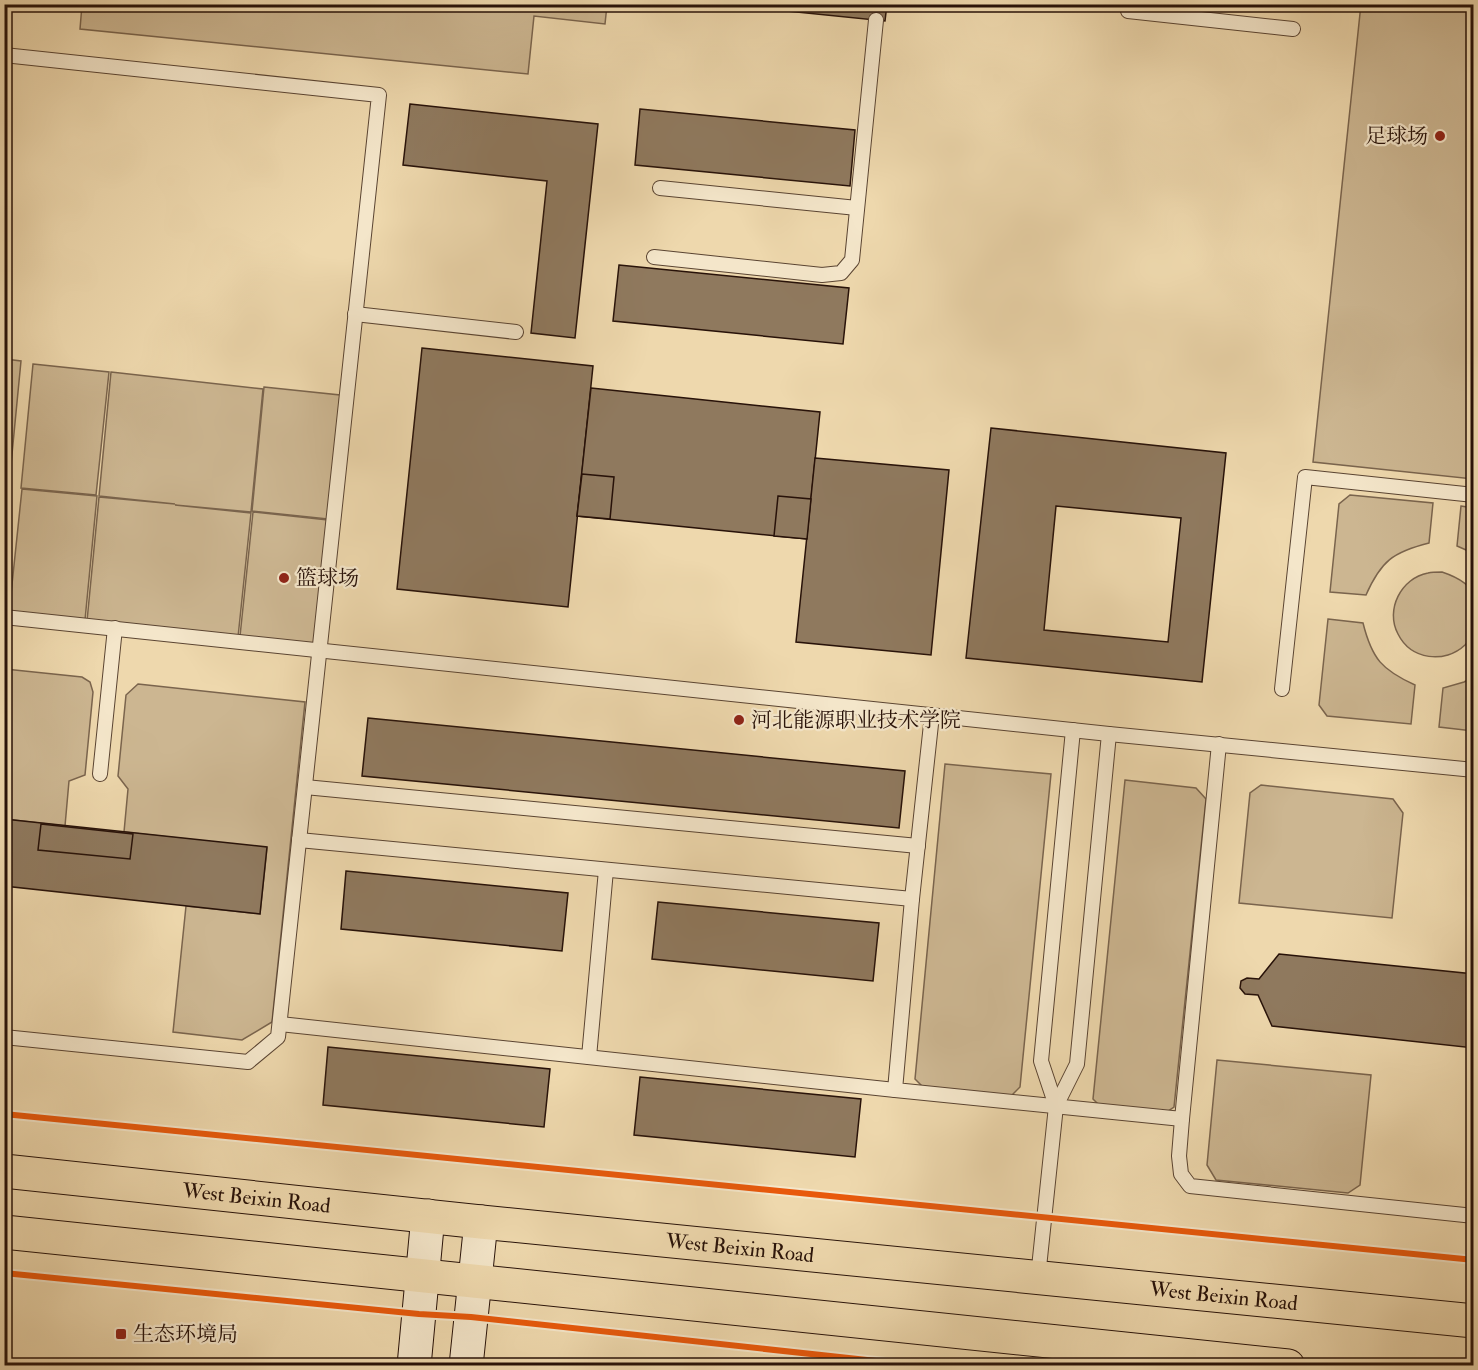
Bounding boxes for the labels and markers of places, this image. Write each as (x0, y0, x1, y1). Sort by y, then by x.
place label: 足球场 (1365, 123, 1428, 150)
marker: 足球场 (1433, 129, 1447, 143)
place label: 篮球场 (296, 565, 359, 592)
marker: 篮球场 (277, 571, 291, 585)
place label: 河北能源职业技术学院 (751, 707, 961, 734)
marker: 河北能源职业技术学院 (732, 713, 746, 727)
place label: 生态环境局 (133, 1321, 238, 1348)
marker: 生态环境局 (114, 1327, 128, 1341)

